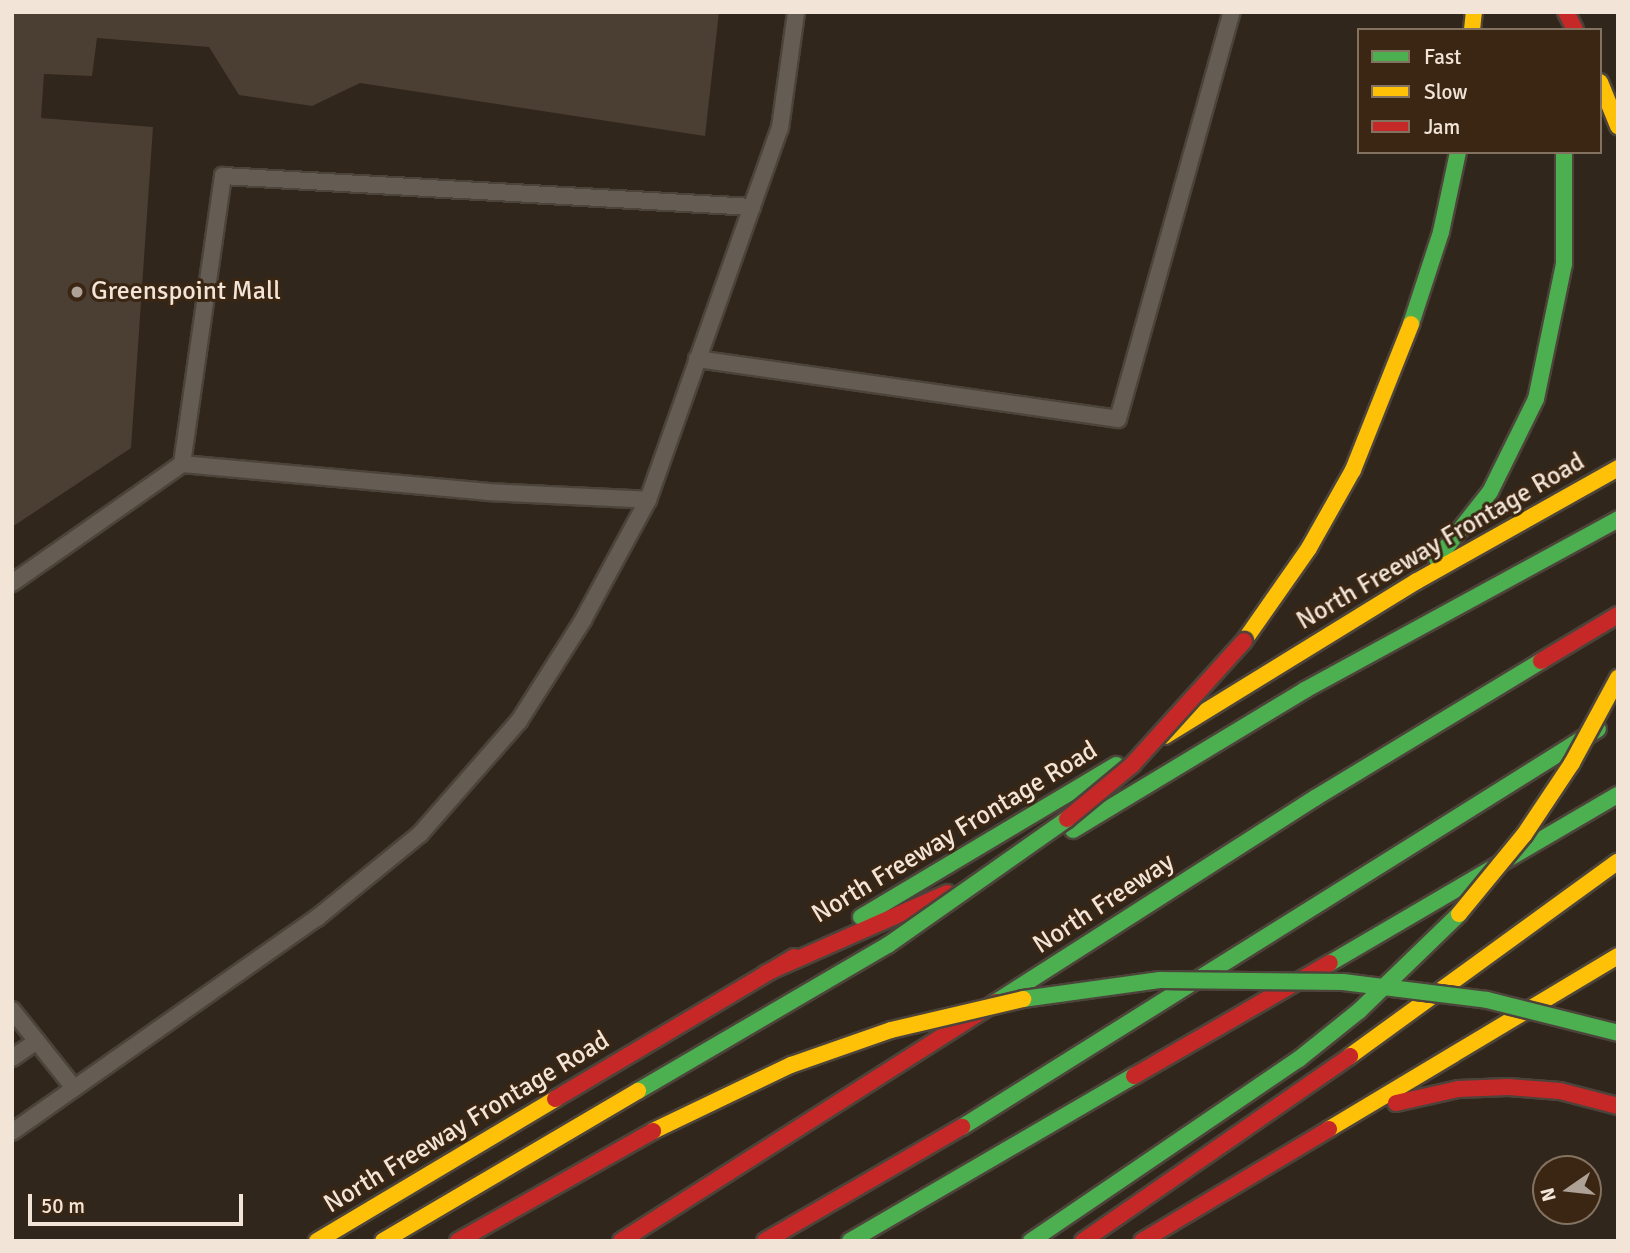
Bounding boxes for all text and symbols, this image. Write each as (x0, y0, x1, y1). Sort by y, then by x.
legend (1357, 28, 1602, 154)
text: Fast (1424, 44, 1461, 70)
text: Slow (1424, 79, 1468, 105)
text: Jam (1424, 114, 1460, 140)
place label: Greenspoint Mall (91, 276, 281, 308)
marker: Greenspoint Mall (69, 284, 85, 300)
street label: North Freeway Frontage Road (1291, 447, 1591, 637)
street label: North Freeway Frontage Road (807, 735, 1103, 931)
street label: North Freeway (1028, 847, 1180, 961)
street label: North Freeway Frontage Road (319, 1025, 615, 1221)
north arrow (1532, 1155, 1602, 1225)
scale bar (32, 1180, 247, 1224)
text: N (1535, 1185, 1562, 1204)
text: 50 m (41, 1193, 85, 1219)

